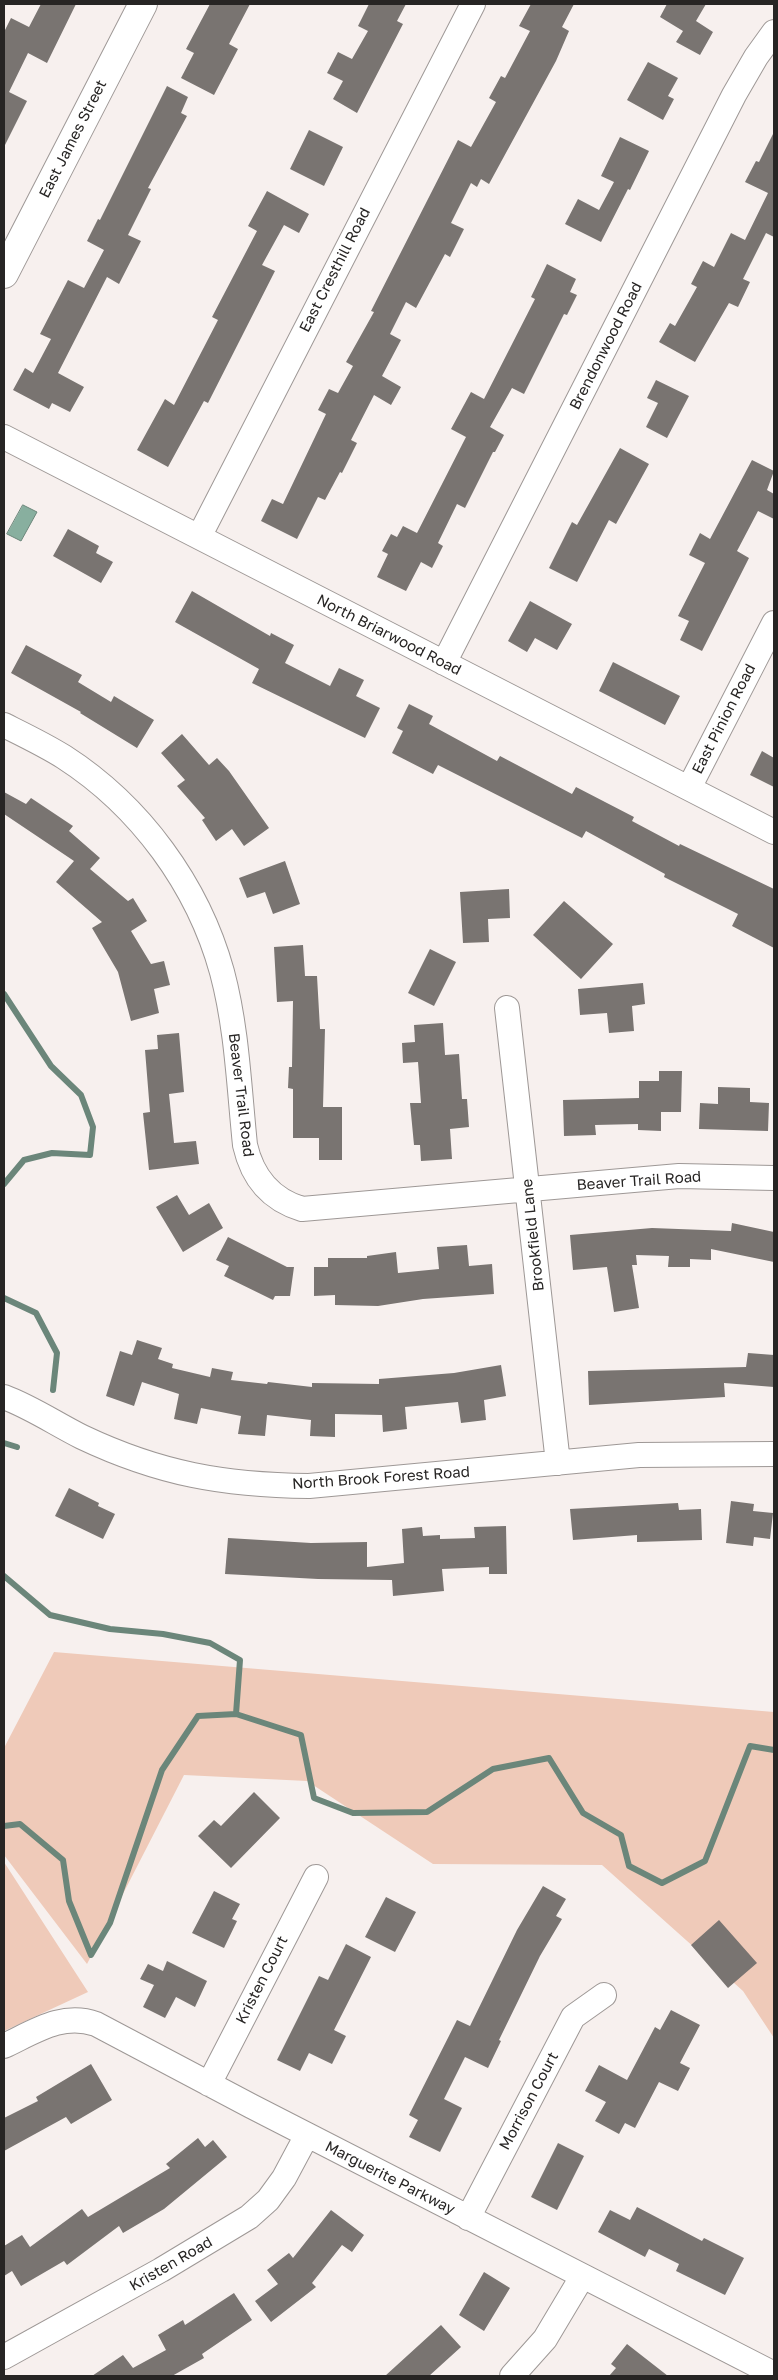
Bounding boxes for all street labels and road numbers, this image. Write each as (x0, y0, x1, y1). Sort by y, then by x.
street label: East James Street (35, 77, 111, 201)
street label: East Cresthill Road (296, 205, 374, 335)
street label: Brendonwood Road (566, 279, 646, 413)
street label: North Briarwood Road (314, 591, 464, 679)
street label: East Pinion Road (689, 661, 759, 777)
street label: Beaver Trail Road (224, 1032, 258, 1158)
street label: Beaver Trail Road (576, 1168, 702, 1194)
street label: Brookfield Lane (518, 1178, 548, 1292)
street label: North Brook Forest Road (292, 1463, 470, 1493)
street label: Kristen Court (232, 1933, 292, 2027)
street label: Morrison Court (496, 2049, 562, 2153)
street label: Marguerite Parkway (322, 2137, 458, 2219)
street label: Kristen Road (126, 2233, 216, 2295)

